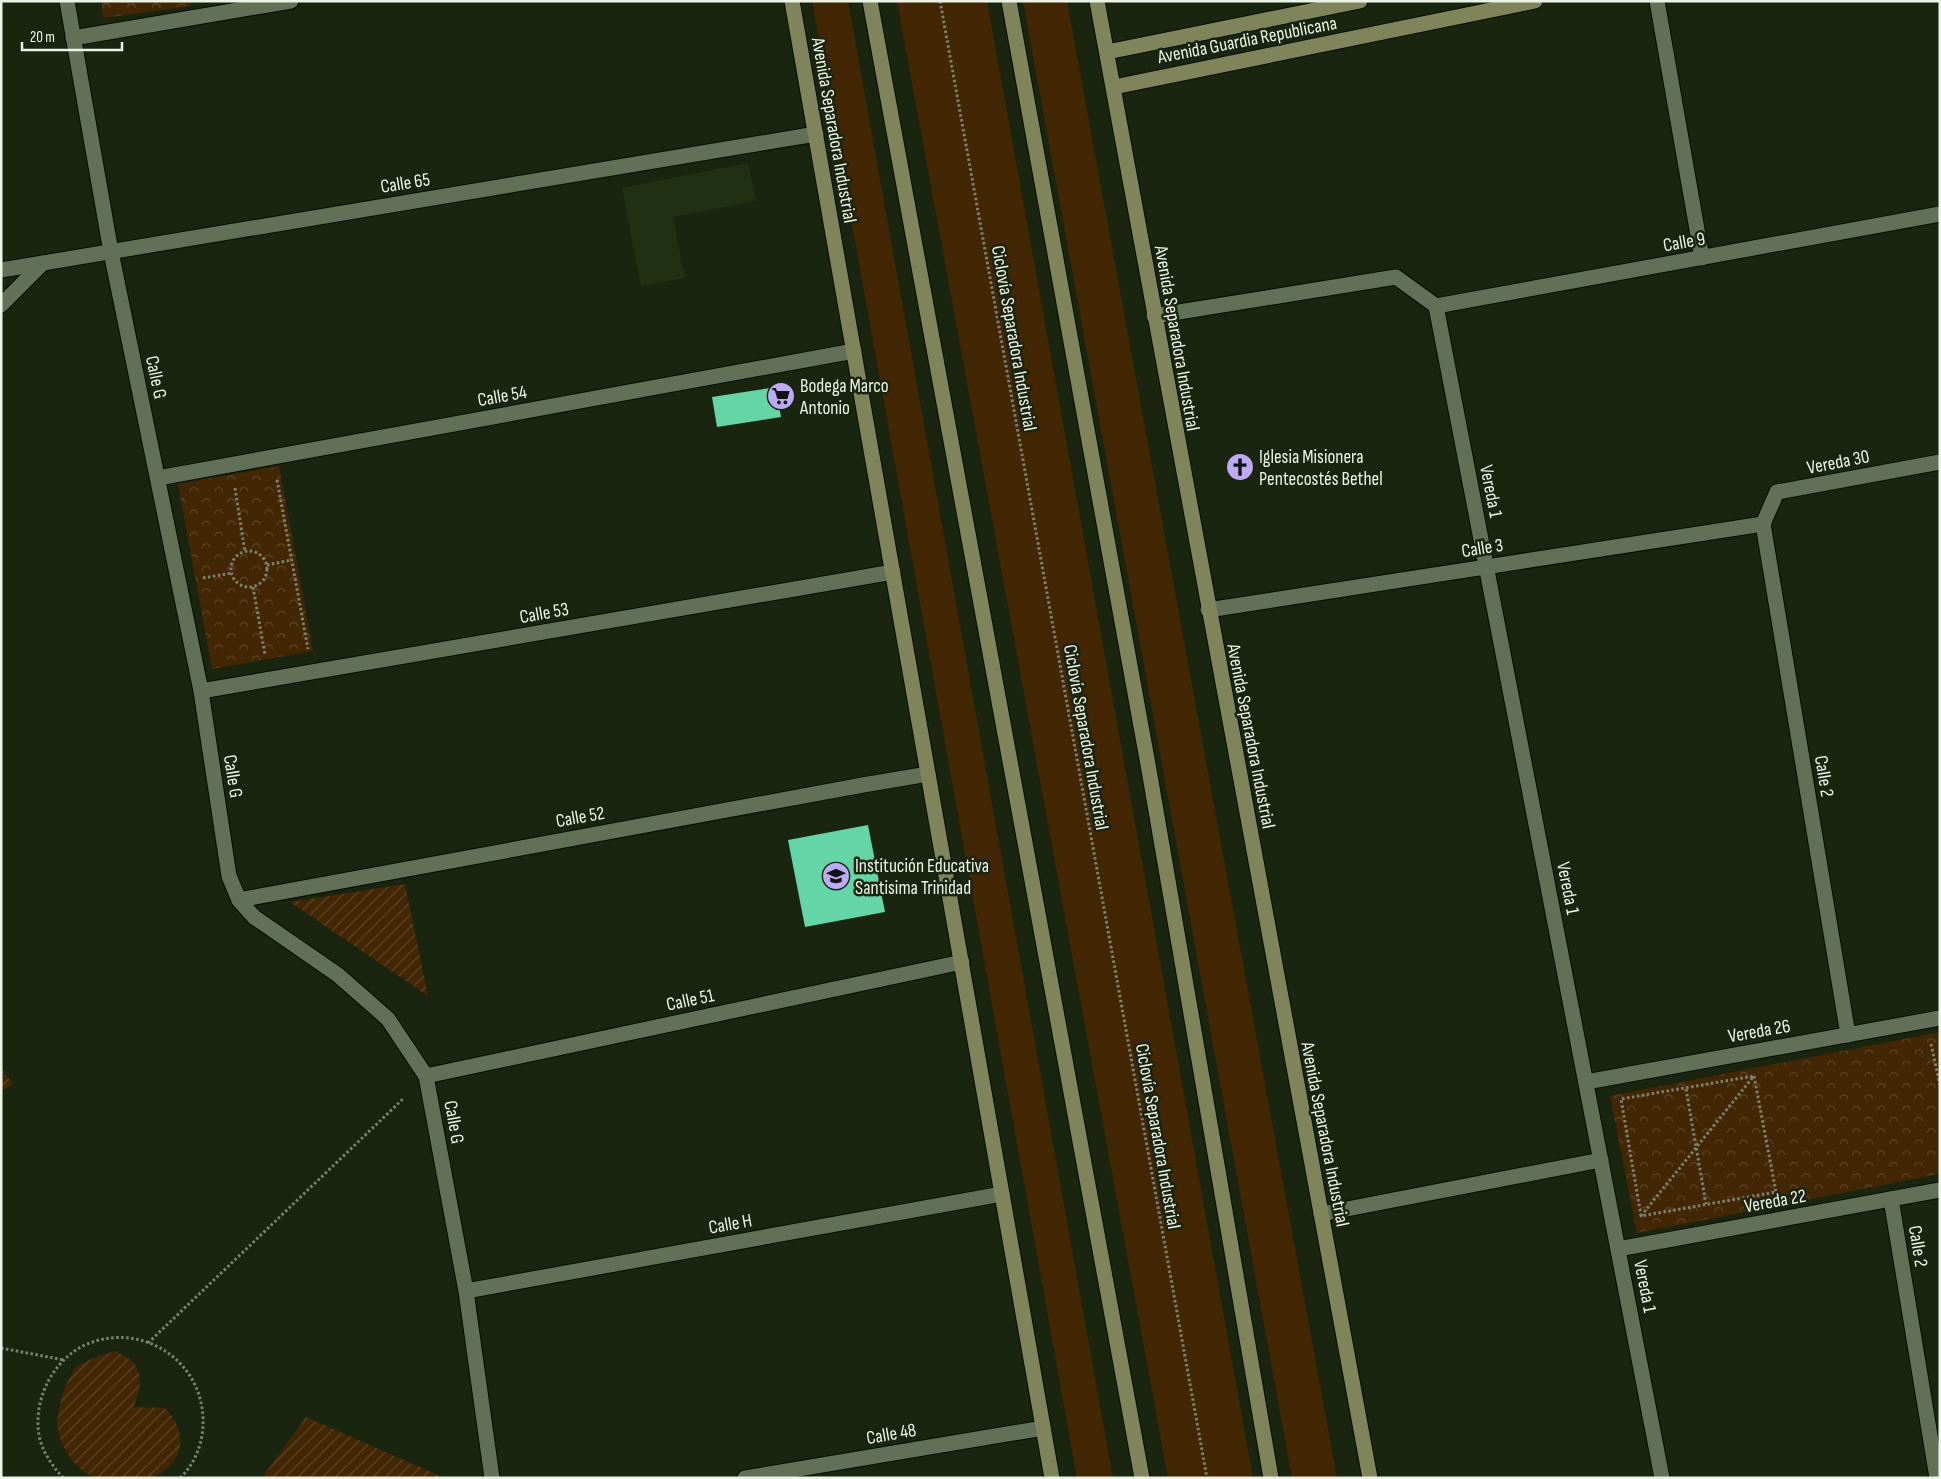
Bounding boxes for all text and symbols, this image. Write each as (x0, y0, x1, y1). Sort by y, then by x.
street label: Avenida Guardia Republicana (1155, 12, 1339, 69)
scale bar (22, 20, 122, 52)
text: 20 m (30, 28, 55, 47)
street label: Avenida Separadora Industrial (806, 35, 861, 225)
street label: Calle 65 (379, 168, 432, 199)
street label: Calle 9 (1661, 227, 1707, 257)
street label: Avenida Separadora Industrial (1149, 243, 1204, 433)
street label: Ciclovía Separadora Industrial (986, 244, 1041, 433)
street label: Calle G (140, 354, 171, 401)
place label: Bodega Marco Antonio (799, 375, 889, 420)
street label: Calle 54 (476, 381, 529, 412)
supermarket icon: Bodega Marco Antonio (766, 381, 796, 411)
street label: Vereda 30 (1805, 445, 1871, 480)
place label: Iglesia Misionera Pentecostés Bethel (1259, 446, 1383, 491)
church icon: Iglesia Misionera Pentecostés Bethel (1225, 452, 1255, 482)
street label: Vereda 1 (1474, 463, 1507, 520)
street label: Calle 3 (1460, 534, 1505, 563)
street label: Calle 53 (518, 598, 571, 629)
street label: Avenida Separadora Industrial (1221, 641, 1280, 831)
street label: Ciclovía Separadora Industrial (1058, 643, 1113, 832)
street label: Calle G (218, 753, 247, 799)
street label: Calle 2 (1809, 754, 1838, 799)
street label: Calle 52 (554, 802, 607, 833)
place label: Institución Educativa Santisima Trinidad (855, 855, 989, 900)
street label: Vereda 1 (1551, 860, 1584, 917)
school or university icon: Institución Educativa Santisima Trinidad (821, 861, 851, 891)
street label: Calle 51 (664, 984, 717, 1017)
street label: Vereda 26 (1726, 1015, 1792, 1048)
street label: Avenida Separadora Industrial (1295, 1039, 1354, 1229)
street label: Ciclovía Separadora Industrial (1130, 1042, 1185, 1231)
street label: Calle G (438, 1099, 469, 1146)
street label: Vereda 22 (1743, 1185, 1808, 1218)
street label: Calle H (707, 1209, 754, 1240)
street label: Calle 2 (1903, 1224, 1932, 1269)
street label: Vereda 1 (1628, 1258, 1661, 1315)
street label: Calle 48 (865, 1419, 918, 1450)

